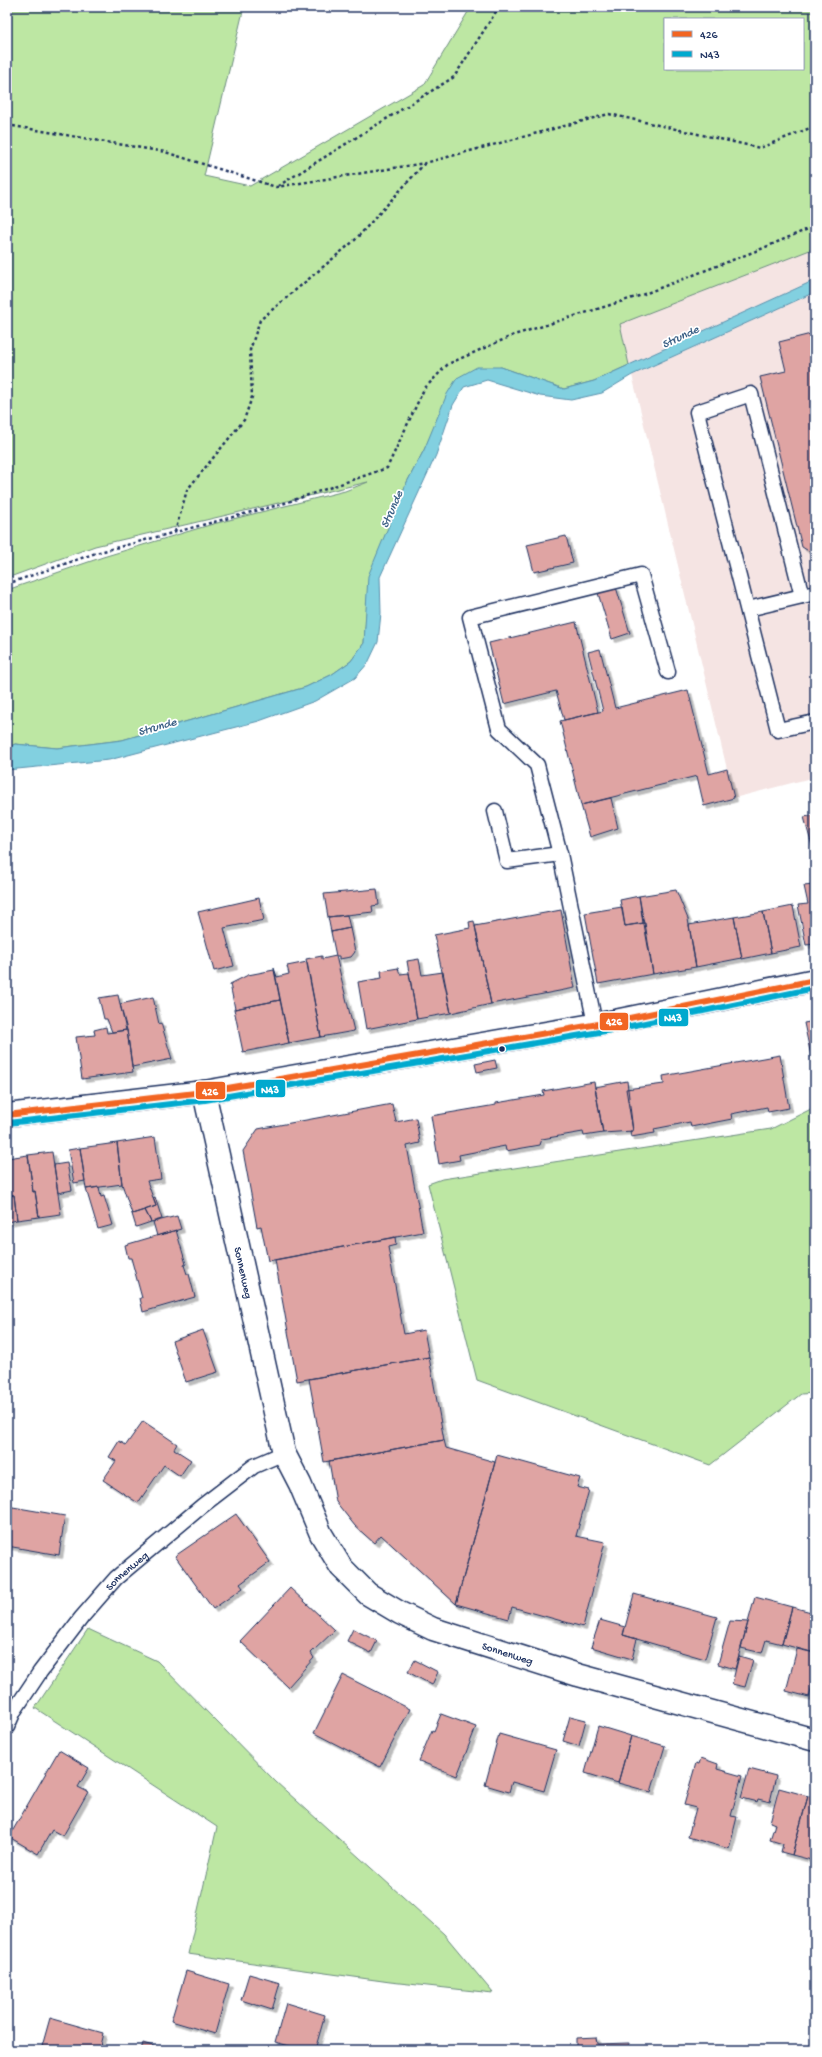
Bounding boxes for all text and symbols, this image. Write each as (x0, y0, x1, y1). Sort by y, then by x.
legend (664, 18, 804, 70)
text: 426 (700, 29, 719, 43)
text: N43 (700, 49, 720, 63)
water label: Strunde (660, 323, 702, 352)
water label: Strunde (378, 488, 408, 531)
water label: Strunde (137, 716, 179, 740)
line badge: N43 (658, 1008, 689, 1027)
line badge: 426 (599, 1012, 629, 1031)
text: N43 (664, 1013, 682, 1025)
text: 426 (605, 1017, 623, 1029)
unlabelled marker (497, 1044, 507, 1054)
line badge: N43 (255, 1079, 286, 1098)
line badge: 426 (195, 1081, 226, 1100)
text: N43 (261, 1085, 279, 1097)
text: 426 (201, 1087, 219, 1099)
street label: Sonnenweg (231, 1246, 254, 1300)
street label: Sonnenweg (104, 1550, 151, 1594)
street label: Sonnenweg (480, 1641, 534, 1668)

